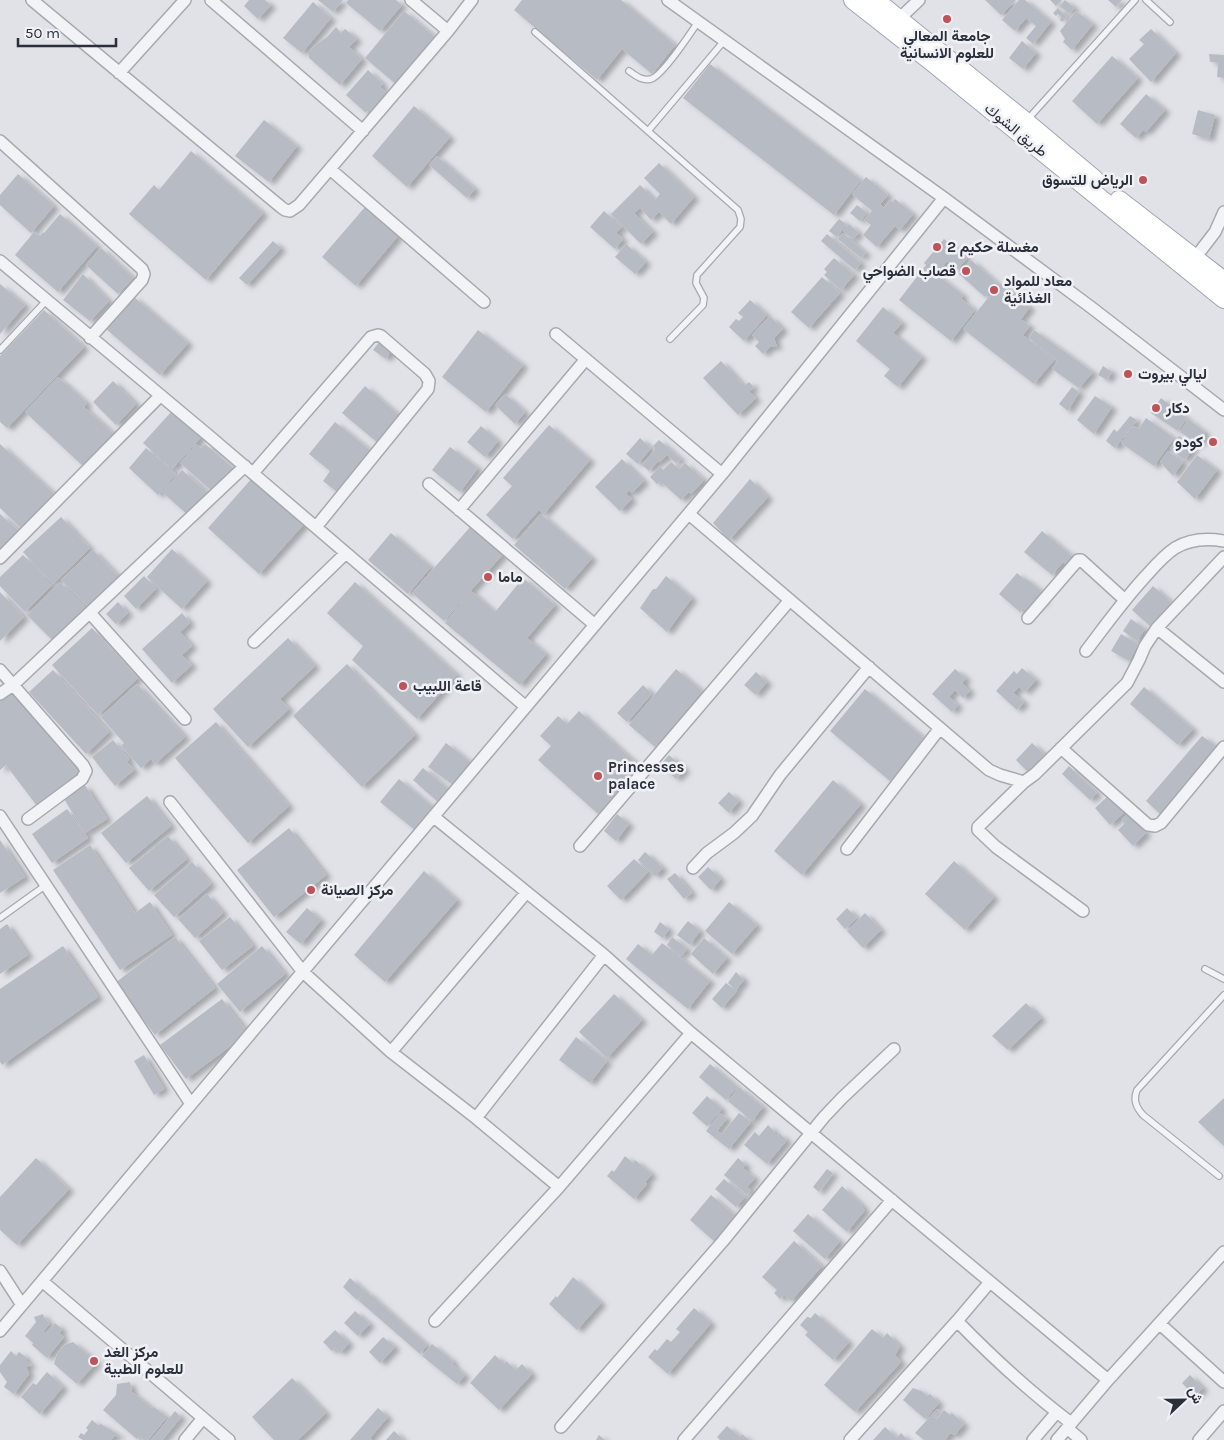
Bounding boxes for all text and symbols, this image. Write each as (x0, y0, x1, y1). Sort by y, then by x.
marker: جامعة المعالي للعلوم الانسانية (941, 13, 953, 25)
scale bar (18, 15, 115, 47)
text: 50 m (25, 24, 60, 42)
place label: جامعة المعالي للعلوم الانسانية (900, 27, 994, 63)
street label: طريق الشوك (980, 99, 1051, 162)
place label: الرياض للتسوق (1042, 171, 1133, 189)
marker: الرياض للتسوق (1137, 174, 1149, 186)
place label: مغسلة حكيم 2 (947, 238, 1039, 257)
marker: مغسلة حكيم 2 (931, 241, 943, 253)
place label: قصاب الضواحي (863, 262, 956, 284)
marker: قصاب الضواحي (960, 265, 972, 277)
place label: معاد للمواد الغذائية (1004, 272, 1072, 307)
marker: معاد للمواد الغذائية (988, 284, 1000, 296)
place label: ليالي بيروت (1138, 365, 1207, 387)
marker: ليالي بيروت (1122, 368, 1134, 380)
place label: دكار (1165, 399, 1190, 417)
marker: دكار (1150, 402, 1162, 414)
place label: كودو (1175, 433, 1203, 451)
marker: كودو (1207, 436, 1219, 448)
place label: ماما (498, 568, 523, 586)
marker: ماما (482, 571, 494, 583)
place label: قاعة اللبيب (413, 677, 482, 695)
marker: قاعة اللبيب (397, 680, 409, 692)
place label: Princesses palace (608, 758, 685, 793)
marker: Princesses palace (592, 770, 604, 782)
place label: مركز الصيانة (321, 881, 394, 899)
marker: مركز الصيانة (305, 884, 317, 896)
place label: مركز الغد للعلوم الطبية (104, 1343, 184, 1379)
marker: مركز الغد للعلوم الطبية (88, 1355, 100, 1367)
north arrow (1159, 1375, 1209, 1425)
text: ش (1185, 1384, 1207, 1406)

